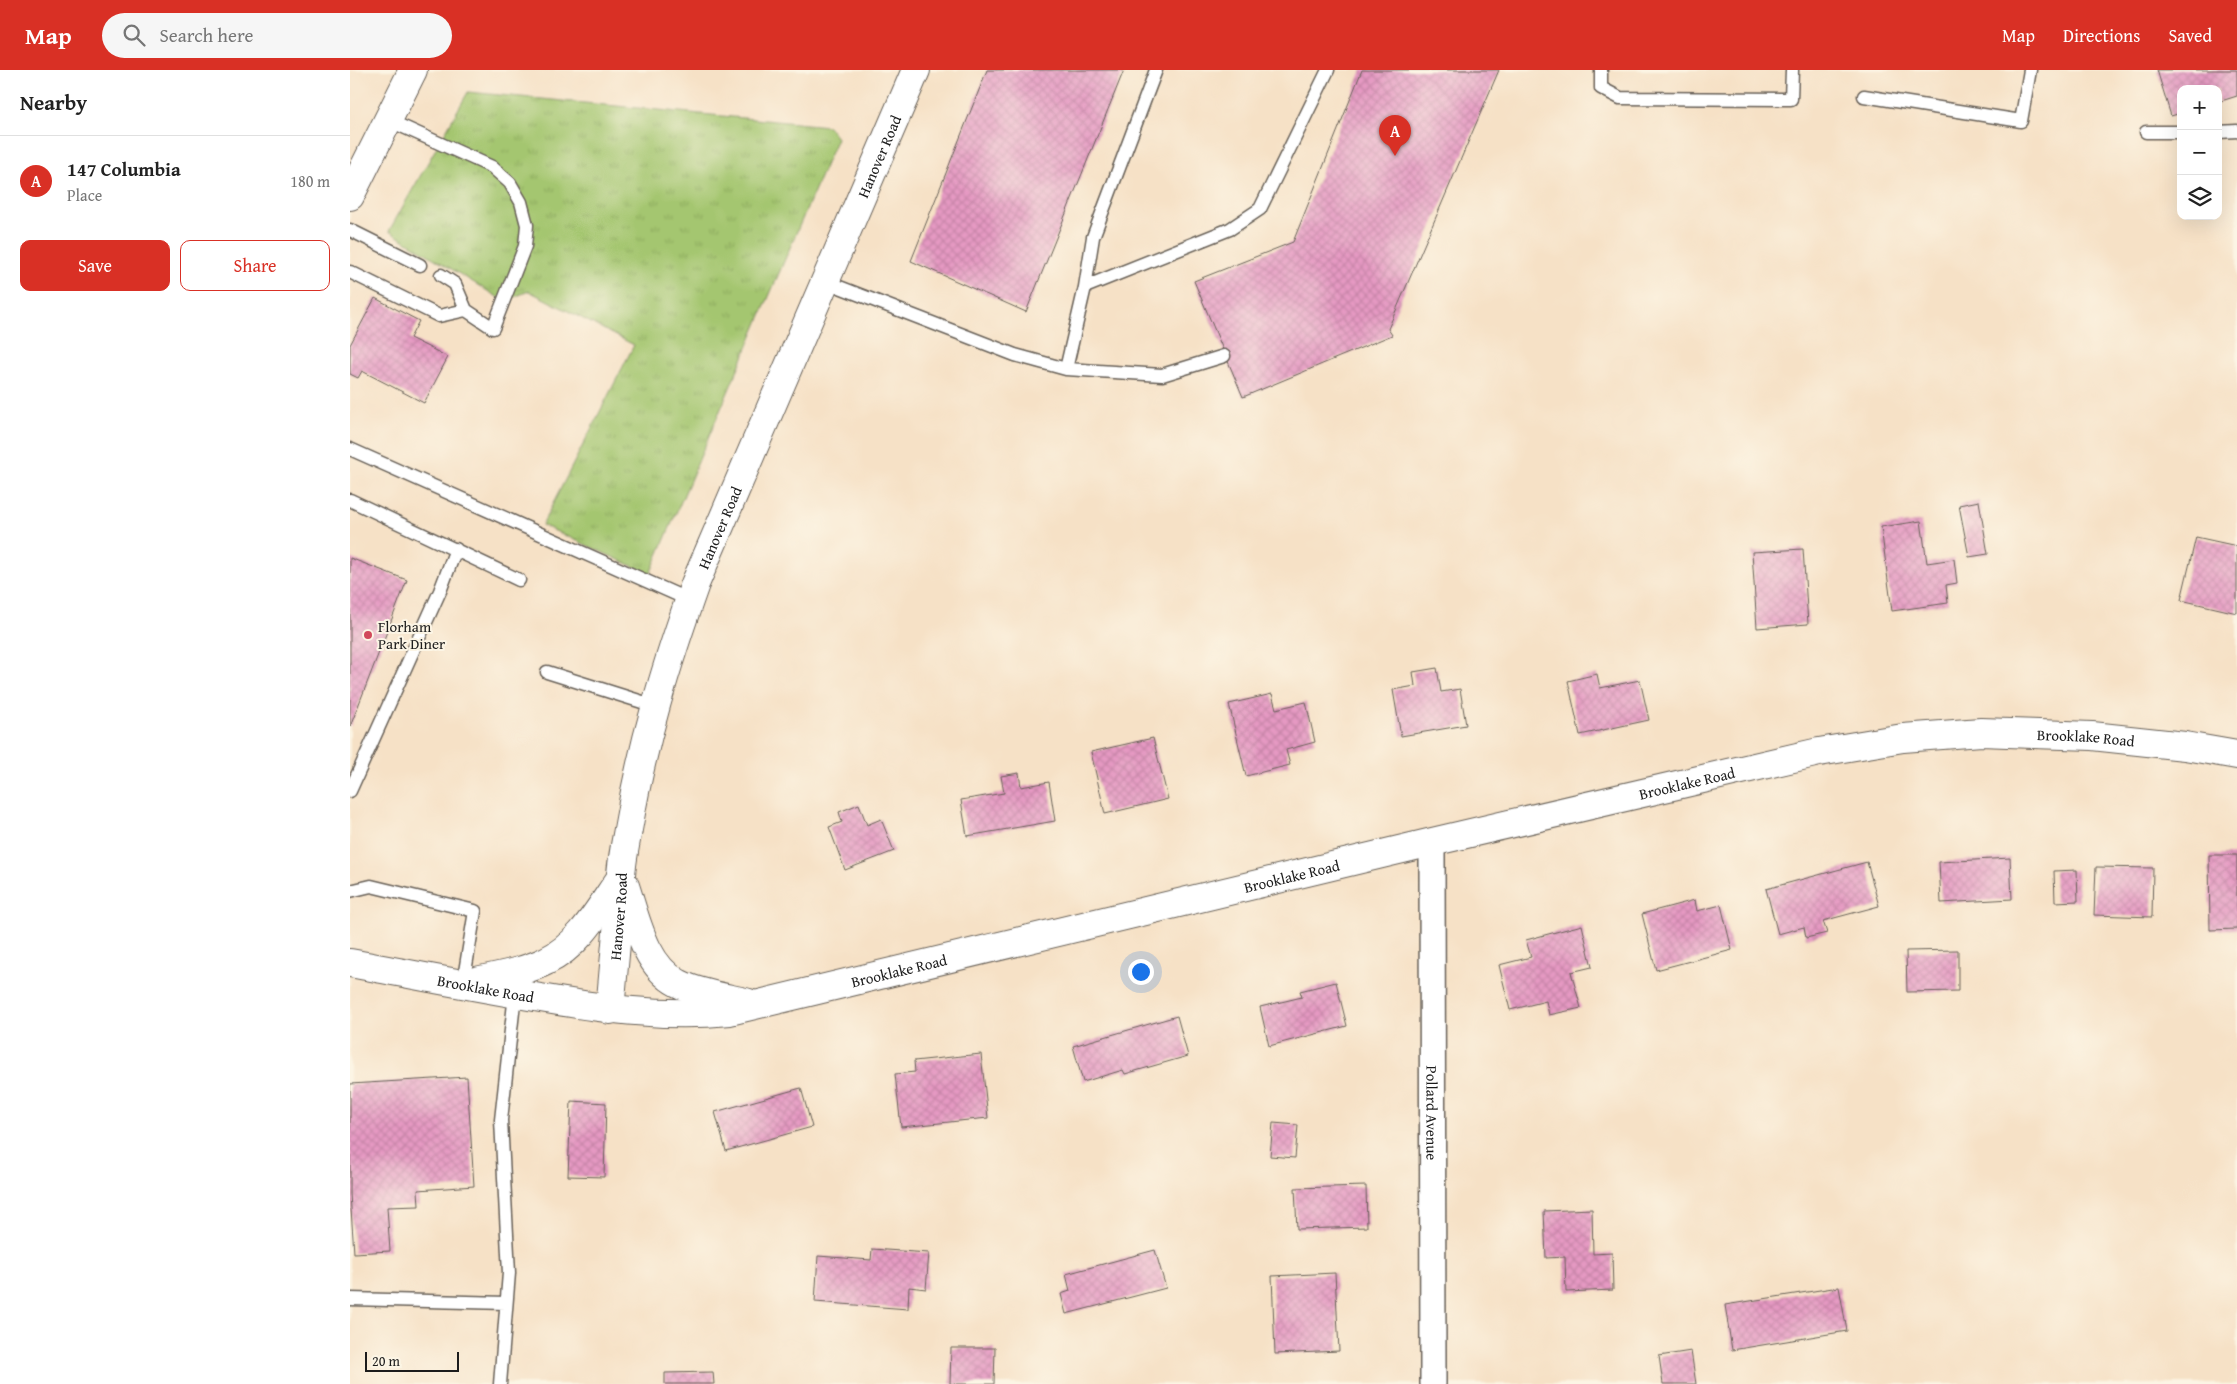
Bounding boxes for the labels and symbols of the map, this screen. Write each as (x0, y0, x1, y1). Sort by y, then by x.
street label: Hanover Road (852, 112, 906, 201)
pin: A (1379, 115, 1411, 156)
street label: Hanover Road (692, 483, 746, 572)
place label: Florham Park Diner (378, 616, 445, 654)
marker: Florham Park Diner (362, 629, 374, 641)
street label: Brooklake Road (2037, 724, 2136, 751)
street label: Brooklake Road (1637, 761, 1737, 804)
street label: Brooklake Road (1242, 854, 1342, 897)
street label: Hanover Road (604, 872, 632, 961)
street label: Brooklake Road (849, 949, 949, 992)
your location (1128, 959, 1154, 985)
street label: Brooklake Road (436, 969, 536, 1007)
street label: Pollard Avenue (1422, 1066, 1443, 1160)
scale bar (365, 1349, 459, 1372)

